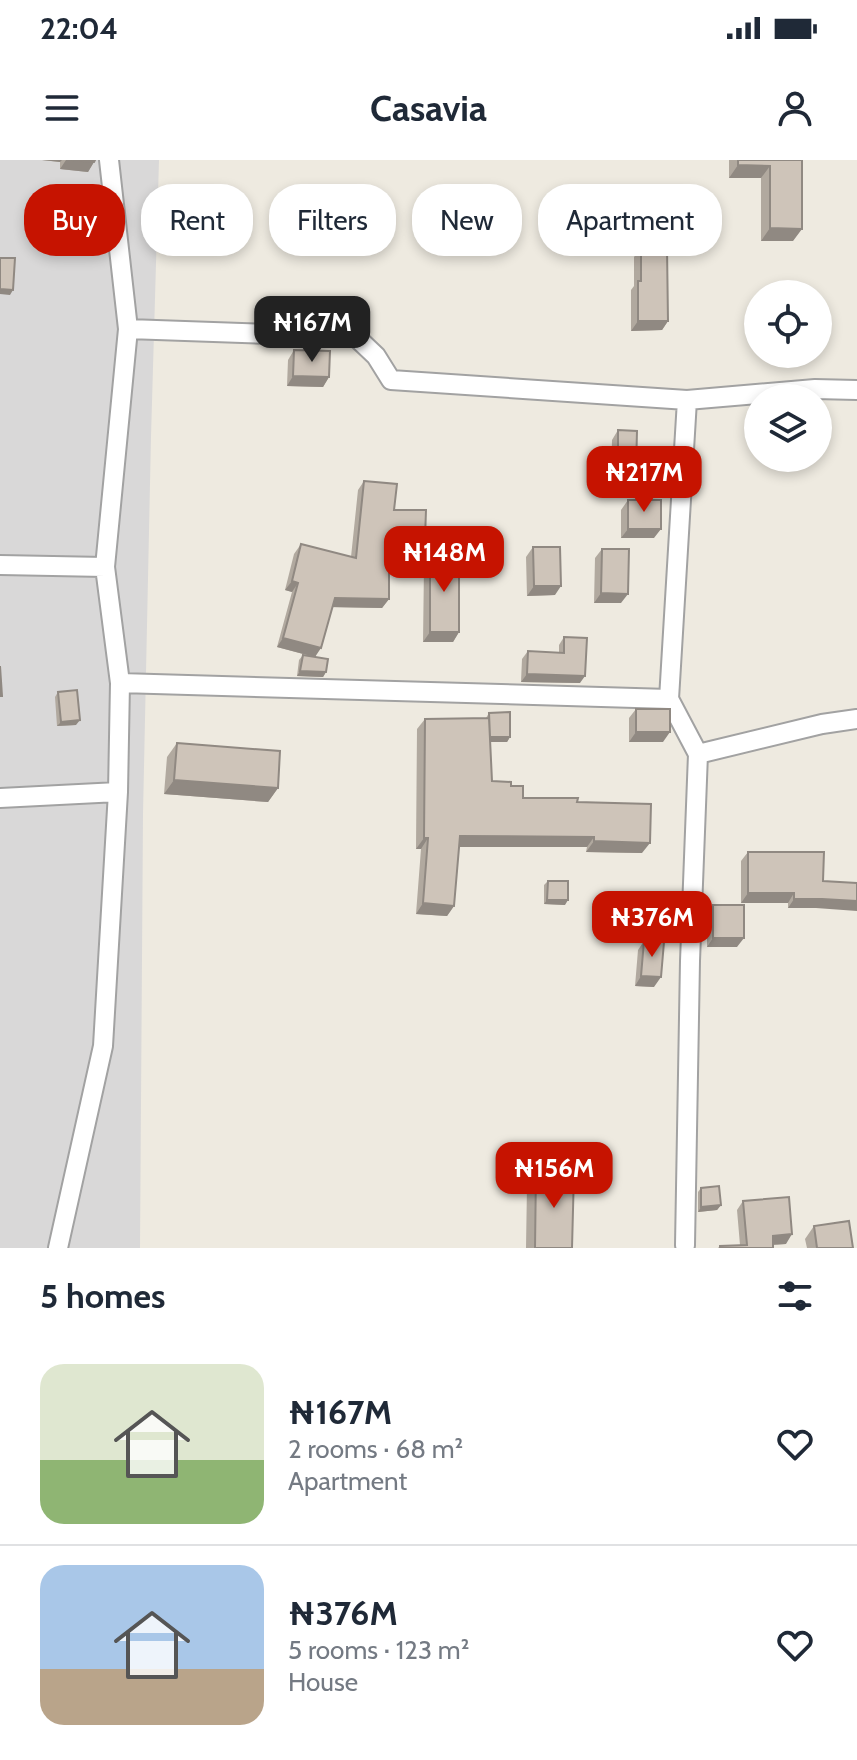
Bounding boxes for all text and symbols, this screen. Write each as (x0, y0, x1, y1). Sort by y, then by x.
text: 22:04 (40, 10, 118, 47)
icon: menu (40, 86, 84, 130)
text: Casavia (370, 86, 487, 130)
icon: person (773, 86, 817, 130)
chip: Buy (24, 184, 125, 256)
chip: Rent (141, 184, 253, 256)
chip: Filters (269, 184, 396, 256)
chip: New (412, 184, 522, 256)
chip: Apartment (538, 184, 722, 256)
map controls (744, 280, 832, 472)
button: locate (744, 280, 832, 368)
pin: ₦167M (256, 296, 368, 364)
text: ₦167M (272, 306, 352, 338)
button: layers (744, 384, 832, 472)
pin: ₦217M (588, 446, 700, 514)
text: ₦217M (605, 456, 683, 488)
pin: ₦148M (388, 526, 500, 594)
text: ₦148M (402, 536, 486, 568)
pin: ₦376M (596, 891, 708, 959)
text: ₦376M (610, 901, 694, 933)
pin: ₦156M (498, 1142, 610, 1210)
text: ₦156M (514, 1152, 594, 1184)
icon: filters (773, 1274, 817, 1318)
text: 5 homes (40, 1275, 165, 1317)
text: ₦167M (288, 1391, 392, 1433)
icon: home (104, 1396, 200, 1492)
icon: heart (773, 1422, 817, 1466)
text: 2 rooms · 68 m² (288, 1433, 463, 1465)
text: Apartment (288, 1465, 407, 1497)
text: ₦376M (288, 1592, 398, 1634)
icon: home (104, 1597, 200, 1693)
icon: heart (773, 1623, 817, 1667)
text: 5 rooms · 123 m² (288, 1634, 469, 1666)
text: House (288, 1666, 358, 1698)

